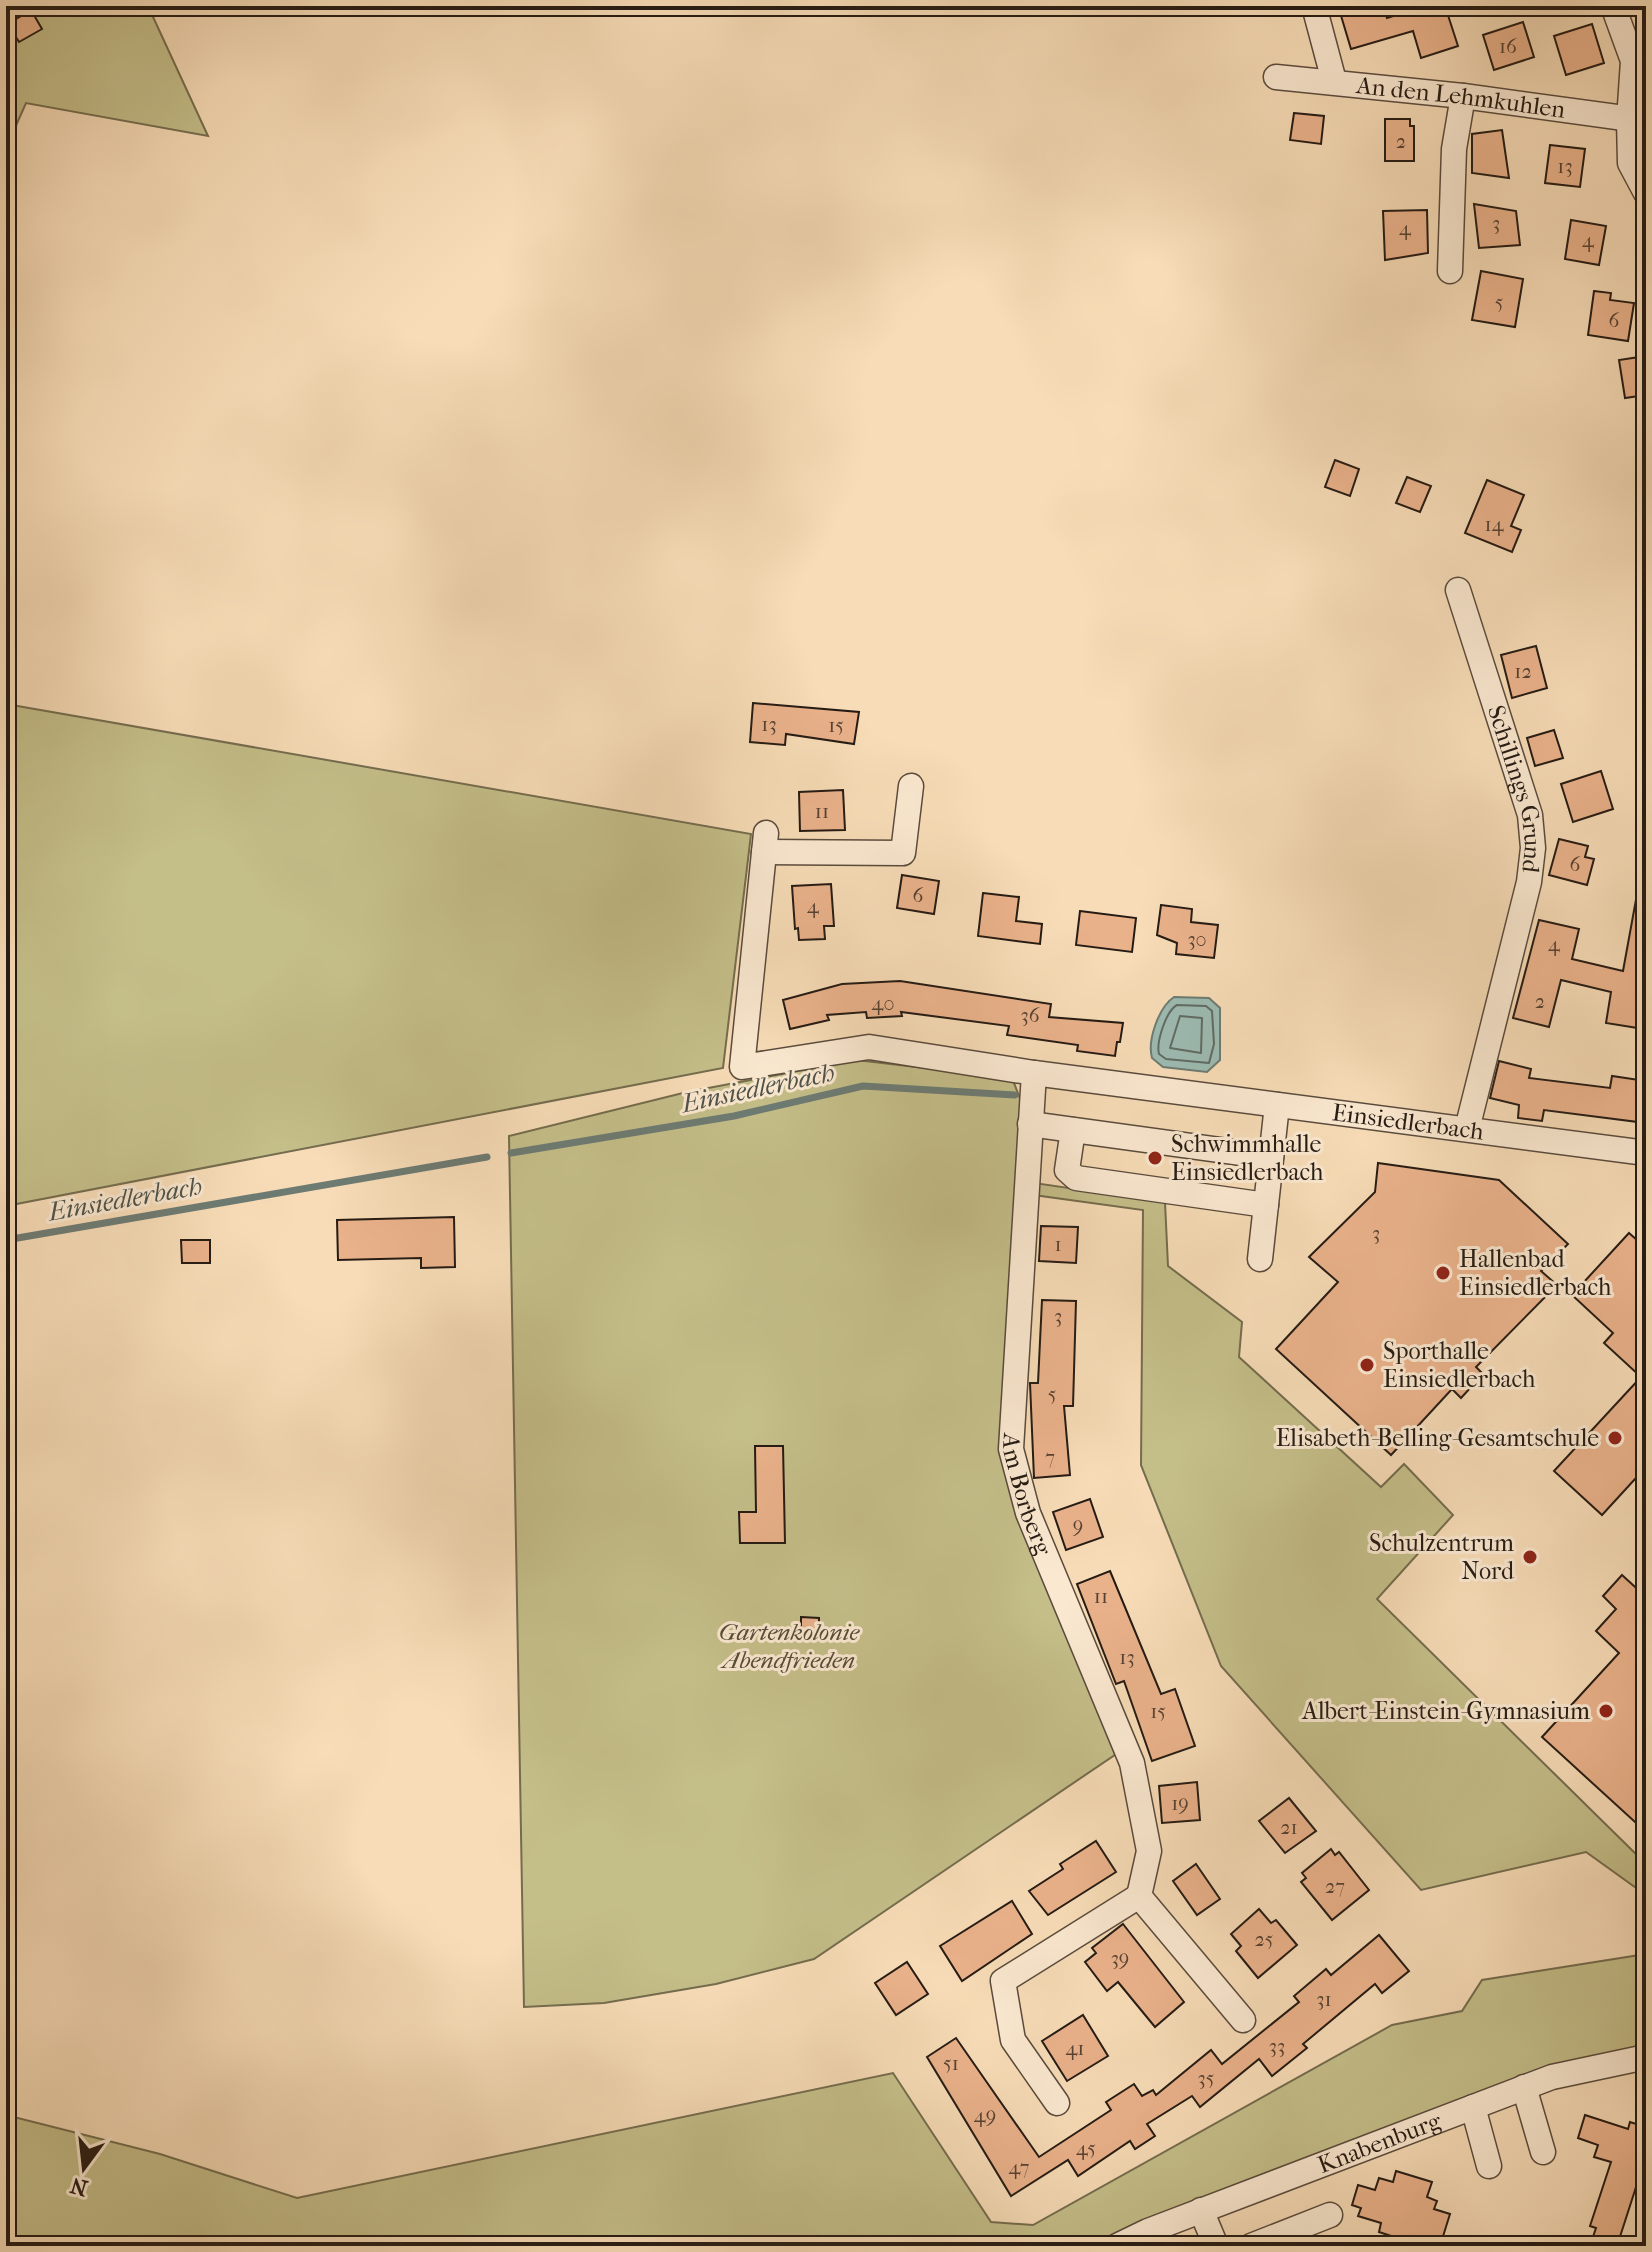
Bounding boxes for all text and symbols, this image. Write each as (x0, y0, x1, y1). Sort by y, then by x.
house number: 16 (1499, 35, 1517, 58)
street label: An den Lehmkuhlen (1354, 71, 1567, 124)
house number: 2 (1396, 130, 1406, 153)
house number: 13 (1557, 155, 1573, 178)
house number: 3 (1492, 212, 1500, 235)
house number: 4 (1399, 217, 1412, 240)
house number: 4 (1582, 229, 1595, 252)
house number: 5 (1495, 291, 1503, 314)
house number: 6 (1609, 309, 1620, 332)
house number: 14 (1485, 513, 1505, 536)
house number: 12 (1514, 660, 1532, 683)
street label: Schillings Grund (1482, 702, 1547, 875)
house number: 13 (761, 713, 777, 736)
house number: 15 (828, 714, 844, 737)
house number: 11 (815, 800, 829, 823)
house number: 6 (1570, 853, 1581, 876)
house number: 6 (913, 884, 924, 907)
house number: 4 (807, 895, 820, 918)
house number: 30 (1187, 928, 1207, 951)
house number: 4 (1548, 933, 1561, 956)
house number: 2 (1535, 990, 1545, 1013)
house number: 40 (872, 992, 894, 1015)
house number: 36 (1020, 1004, 1040, 1027)
water label: Einsiedlerbach (677, 1057, 837, 1120)
street label: Einsiedlerbach (1330, 1098, 1486, 1146)
place label: Schwimmhalle Einsiedlerbach (1171, 1130, 1324, 1186)
marker: Schwimmhalle Einsiedlerbach (1146, 1149, 1164, 1167)
water label: Einsiedlerbach (44, 1170, 204, 1228)
house number: 3 (1372, 1222, 1380, 1245)
house number: 1 (1054, 1233, 1062, 1256)
place label: Hallenbad Einsiedlerbach (1459, 1245, 1612, 1301)
marker: Hallenbad Einsiedlerbach (1434, 1264, 1452, 1282)
house number: 3 (1054, 1305, 1062, 1328)
place label: Sporthalle Einsiedlerbach (1383, 1337, 1536, 1393)
marker: Sporthalle Einsiedlerbach (1358, 1356, 1376, 1374)
house number: 5 (1048, 1383, 1056, 1406)
place label: Elisabeth-Belling-Gesamtschule (1276, 1424, 1599, 1452)
marker: Elisabeth-Belling-Gesamtschule (1606, 1429, 1624, 1447)
street label: Am Borberg (997, 1432, 1058, 1560)
house number: 7 (1045, 1446, 1055, 1469)
house number: 9 (1073, 1514, 1083, 1537)
place label: Schulzentrum Nord (1369, 1529, 1515, 1585)
marker: Schulzentrum Nord (1521, 1548, 1539, 1566)
house number: 11 (1094, 1585, 1108, 1608)
park label: Gartenkolonie Abendfrieden (719, 1618, 861, 1674)
house number: 13 (1119, 1646, 1135, 1669)
place label: Albert-Einstein-Gymnasium (1301, 1697, 1590, 1725)
house number: 15 (1150, 1700, 1166, 1723)
marker: Albert-Einstein-Gymnasium (1597, 1702, 1615, 1720)
house number: 19 (1171, 1792, 1189, 1815)
house number: 21 (1280, 1816, 1298, 1839)
house number: 27 (1325, 1875, 1345, 1898)
house number: 25 (1255, 1928, 1273, 1951)
house number: 39 (1111, 1947, 1129, 1970)
house number: 31 (1316, 1988, 1332, 2011)
house number: 33 (1269, 2035, 1285, 2058)
house number: 41 (1066, 2037, 1084, 2060)
house number: 51 (943, 2052, 959, 2075)
house number: 35 (1198, 2067, 1214, 2090)
house number: 49 (974, 2104, 996, 2127)
street label: Knabenburg (1314, 2106, 1446, 2179)
north arrow (44, 2128, 124, 2208)
house number: 45 (1076, 2137, 1096, 2160)
house number: 47 (1009, 2156, 1030, 2179)
text: N (67, 2172, 91, 2201)

